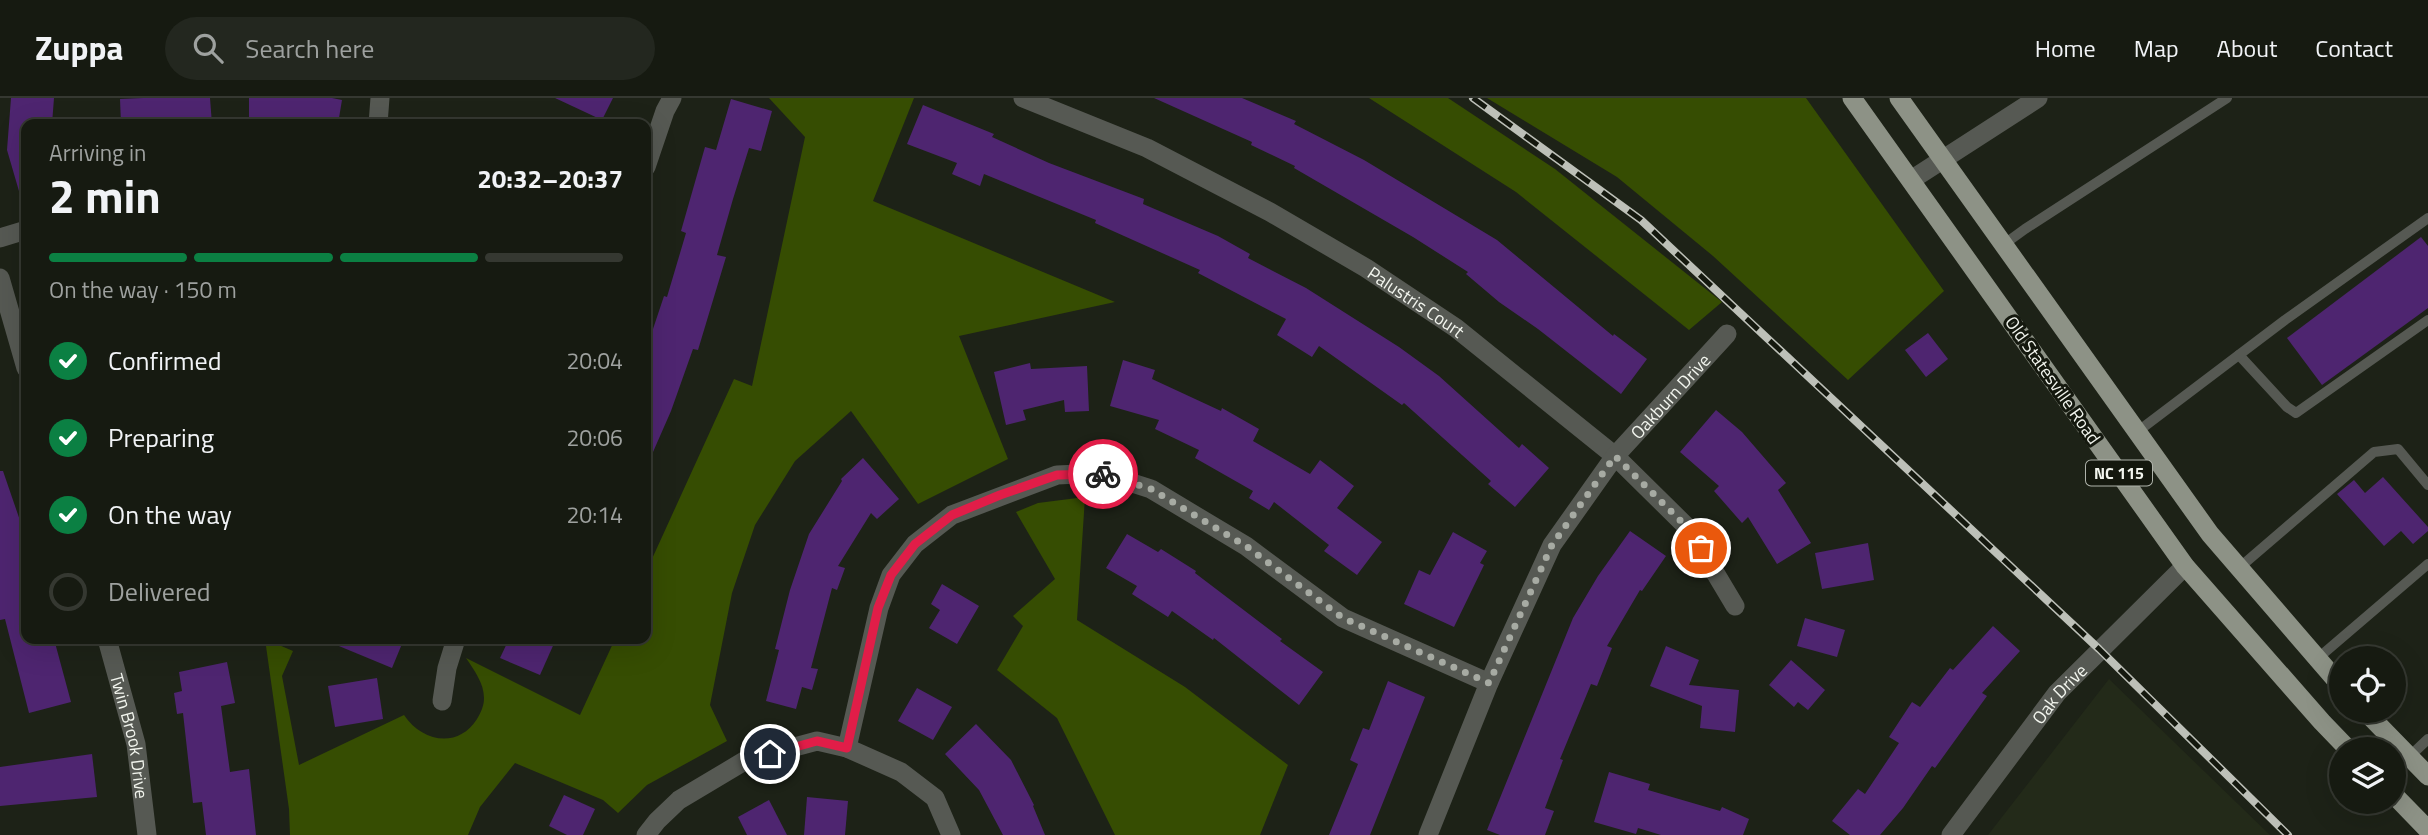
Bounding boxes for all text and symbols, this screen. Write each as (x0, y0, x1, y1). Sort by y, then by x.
search box (165, 17, 655, 80)
text: Zuppa (35, 23, 123, 73)
icon: search (189, 29, 227, 67)
text: Search here (245, 29, 374, 68)
text: Home (2035, 30, 2096, 66)
text: Map (2134, 30, 2179, 66)
text: About (2217, 30, 2277, 66)
text: Contact (2315, 30, 2393, 66)
text: Arriving in (49, 135, 146, 170)
text: 20:32–20:37 (477, 159, 623, 198)
text: 2 min (49, 161, 161, 231)
street label: Palustris Court (1362, 259, 1471, 344)
text: On the way · 150 m (49, 272, 237, 307)
street label: Old Statesville Road (1999, 310, 2107, 450)
text: Confirmed (108, 341, 222, 380)
icon: check (49, 342, 87, 380)
text: 20:04 (566, 343, 623, 378)
street label: Oakburn Drive (1624, 347, 1717, 445)
text: Preparing (108, 418, 214, 457)
icon: check (49, 419, 87, 457)
text: 20:06 (566, 420, 623, 455)
courier (1068, 439, 1138, 509)
icon: bike (1084, 455, 1122, 493)
road number: NC 115 (2086, 460, 2152, 486)
text: On the way (108, 495, 232, 534)
icon: check (49, 496, 87, 534)
text: 20:14 (566, 497, 623, 532)
pin (1671, 518, 1731, 578)
icon: bag (1682, 529, 1720, 567)
text: Delivered (108, 572, 211, 611)
map controls (2329, 646, 2406, 814)
button: locate (2329, 646, 2406, 723)
street label: Oak Drive (2025, 657, 2093, 730)
street label: Twin Brook Drive (104, 670, 156, 800)
pin (740, 724, 800, 784)
icon: home (751, 735, 789, 773)
button: layers (2329, 737, 2406, 814)

